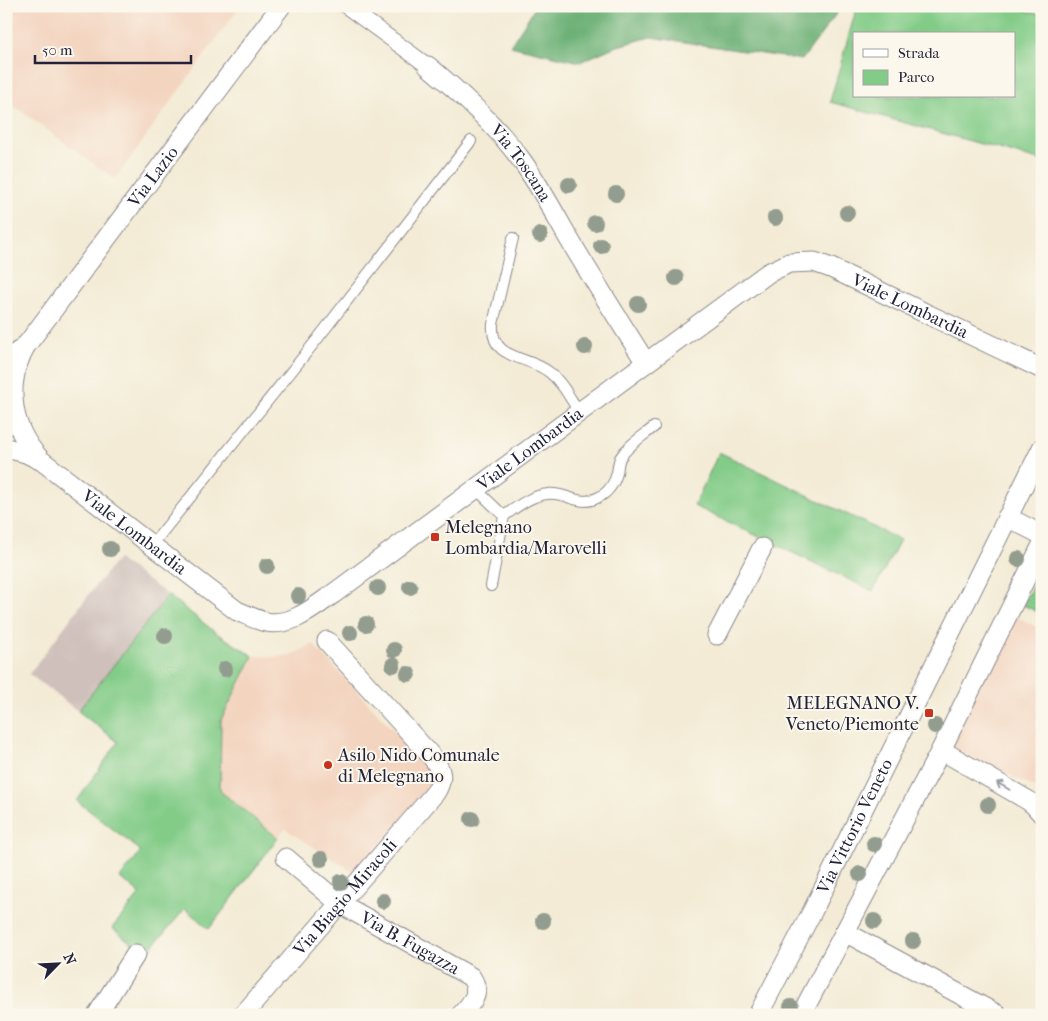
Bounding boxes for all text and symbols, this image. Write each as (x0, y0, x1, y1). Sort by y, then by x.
scale bar (35, 32, 191, 64)
legend (853, 32, 1016, 98)
text: 50 m (42, 41, 73, 59)
text: Strada (898, 44, 941, 62)
text: Parco (898, 68, 935, 86)
street label: Via Toscana (485, 119, 556, 206)
street label: Via Lazio (123, 142, 183, 212)
street label: Viale Lombardia (847, 269, 972, 343)
street label: Viale Lombardia (472, 403, 588, 496)
street label: Viale Lombardia (77, 485, 191, 580)
place label: Melegnano Lombardia/Marovelli (445, 517, 607, 559)
marker: Melegnano Lombardia/Marovelli (429, 531, 441, 543)
place label: MELEGNANO V. Veneto/Piemonte (785, 693, 919, 735)
marker: MELEGNANO V. Veneto/Piemonte (923, 707, 935, 719)
place label: Asilo Nido Comunale di Melegnano (337, 745, 500, 787)
street label: Via Vittorio Veneto (812, 755, 897, 898)
marker: Asilo Nido Comunale di Melegnano (322, 759, 334, 771)
one-way arrow (996, 780, 1010, 790)
street label: Via Biagio Miracoli (289, 834, 402, 961)
street label: Via B. Fugazza (356, 907, 464, 980)
north arrow (32, 938, 82, 988)
text: N (59, 951, 79, 968)

